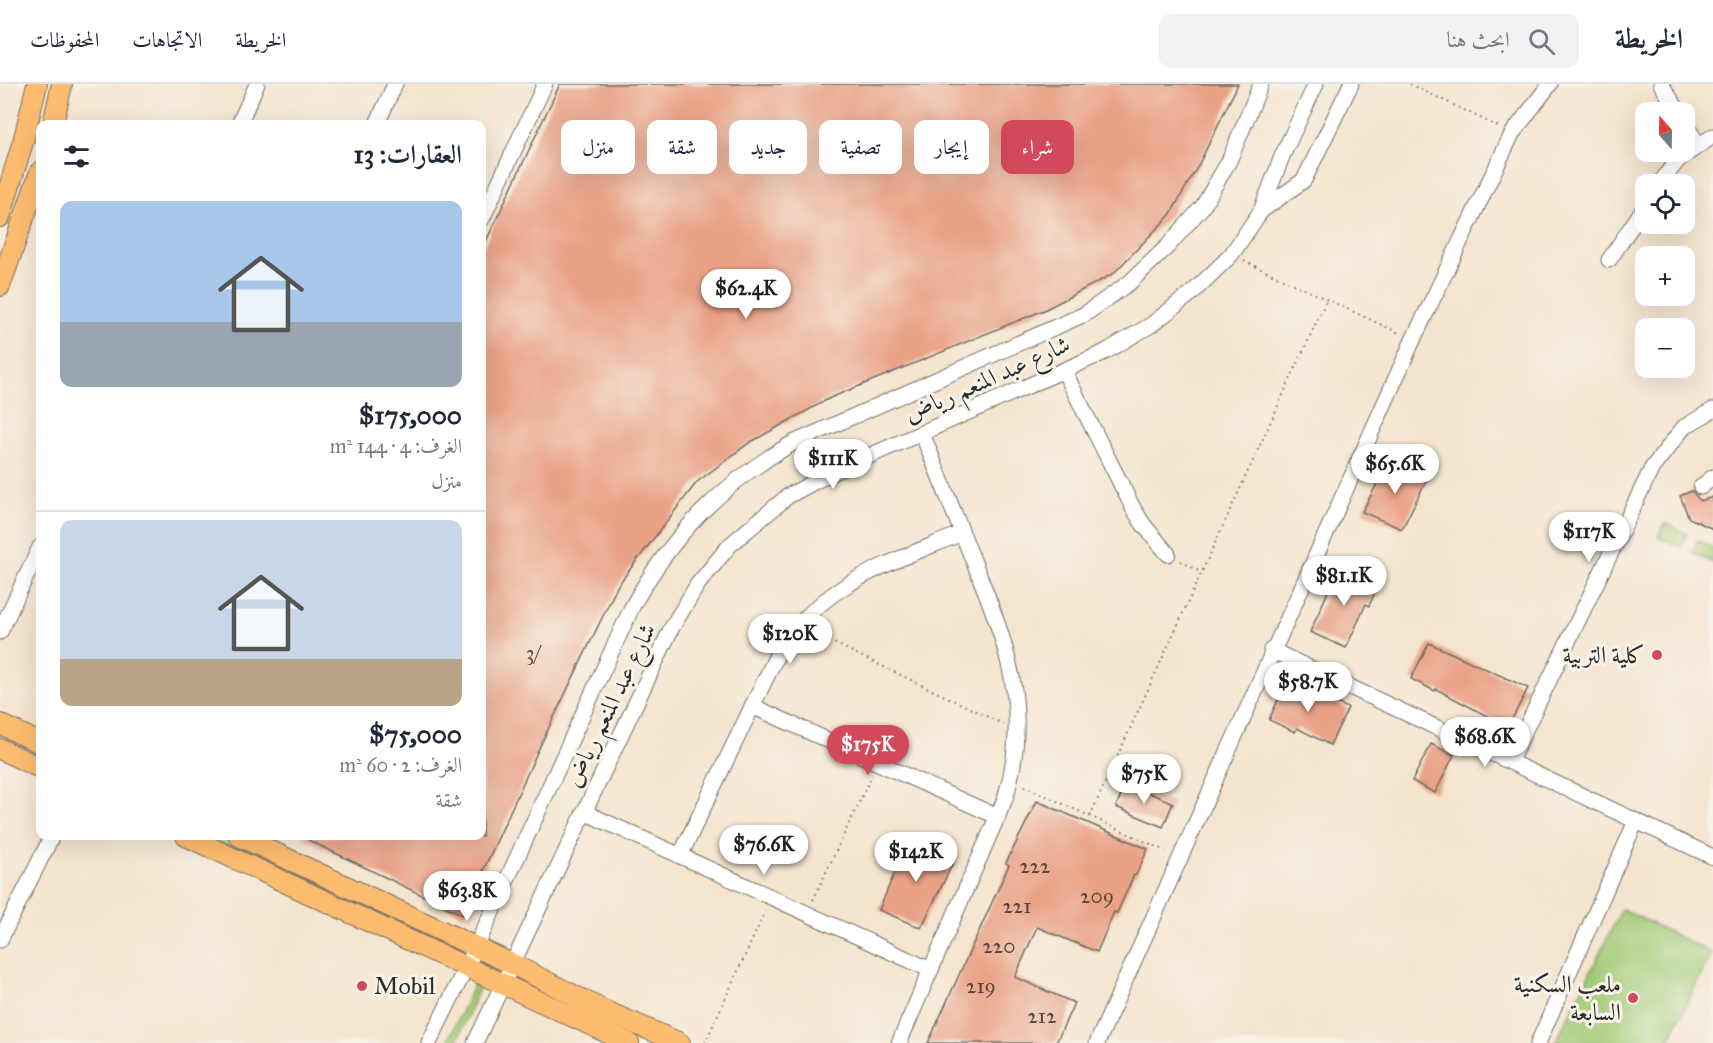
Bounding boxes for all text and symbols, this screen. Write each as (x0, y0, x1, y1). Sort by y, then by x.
search box (1159, 14, 1579, 68)
text: الخريطة (1615, 21, 1683, 56)
icon: search (1525, 25, 1558, 58)
text: ابحث هنا (1446, 26, 1510, 53)
text: المحفوظات (30, 27, 99, 53)
text: الاتجاهات (132, 27, 202, 53)
text: الخريطة (235, 27, 286, 53)
north arrow (1635, 102, 1695, 162)
map controls (1635, 102, 1695, 378)
chip: منزل (561, 120, 635, 174)
chip: شقة (647, 120, 717, 174)
chip: جديد (729, 120, 807, 174)
chip: تصفية (819, 120, 902, 174)
chip: إيجار (914, 120, 989, 174)
chip: شراء (1001, 120, 1074, 174)
text: العقارات: 13 (354, 138, 462, 170)
icon: filters (60, 140, 93, 173)
button: locate (1635, 174, 1695, 234)
icon: home (207, 240, 315, 348)
button: + (1635, 246, 1695, 306)
pin: $62.4K (697, 269, 795, 320)
text: $62.4K (715, 276, 777, 300)
button: − (1635, 318, 1695, 378)
street label: شارع عبد المنعم رياض (899, 329, 1077, 435)
text: $175,000 (359, 399, 462, 431)
text: الغرف: 4 · 144 m² (330, 434, 462, 458)
pin: $111K (791, 439, 875, 490)
pin: $65.6K (1346, 444, 1444, 495)
text: $111K (808, 446, 858, 470)
text: $65.6K (1365, 451, 1425, 475)
text: منزل (431, 469, 462, 493)
pin: $117K (1547, 512, 1631, 563)
text: $117K (1563, 519, 1615, 543)
pin: $81.1K (1295, 556, 1393, 607)
icon: home (207, 559, 315, 667)
text: $81.1K (1316, 563, 1372, 587)
pin: $120K (748, 614, 832, 665)
street label: شارع عبد المنعم رياض (557, 618, 669, 795)
text: $120K (762, 621, 818, 645)
house number: 3/ (526, 640, 542, 666)
place label: كلية التربية (1563, 640, 1645, 670)
marker: كلية التربية (1650, 648, 1664, 662)
pin: $58.7K (1259, 662, 1357, 713)
text: $58.7K (1278, 669, 1338, 693)
pin: $68.6K (1436, 717, 1534, 768)
text: $75,000 (369, 718, 462, 750)
text: $68.6K (1454, 724, 1516, 748)
pin: $175K (826, 725, 910, 776)
text: $175K (841, 732, 895, 756)
text: الغرف: 2 · 60 m² (339, 753, 462, 777)
pin: $75K (1108, 754, 1180, 805)
text: $75K (1121, 761, 1167, 785)
text: شقة (436, 788, 462, 812)
pin: $76.6K (715, 825, 813, 876)
text: $76.6K (733, 832, 795, 856)
pin: $142K (874, 832, 958, 883)
text: $142K (888, 839, 944, 863)
house number: 222 (1020, 853, 1051, 879)
pin: $63.8K (418, 871, 516, 922)
text: $63.8K (437, 878, 497, 902)
house number: 209 (1080, 883, 1114, 909)
house number: 221 (1003, 893, 1031, 919)
house number: 220 (983, 933, 1015, 959)
place label: ملعب السكنية السابعة (1514, 969, 1621, 1027)
place label: Mobil (374, 971, 436, 1001)
house number: 219 (966, 973, 996, 999)
marker: Mobil (355, 979, 369, 993)
marker: ملعب السكنية السابعة (1626, 991, 1640, 1005)
house number: 212 (1027, 1003, 1057, 1029)

